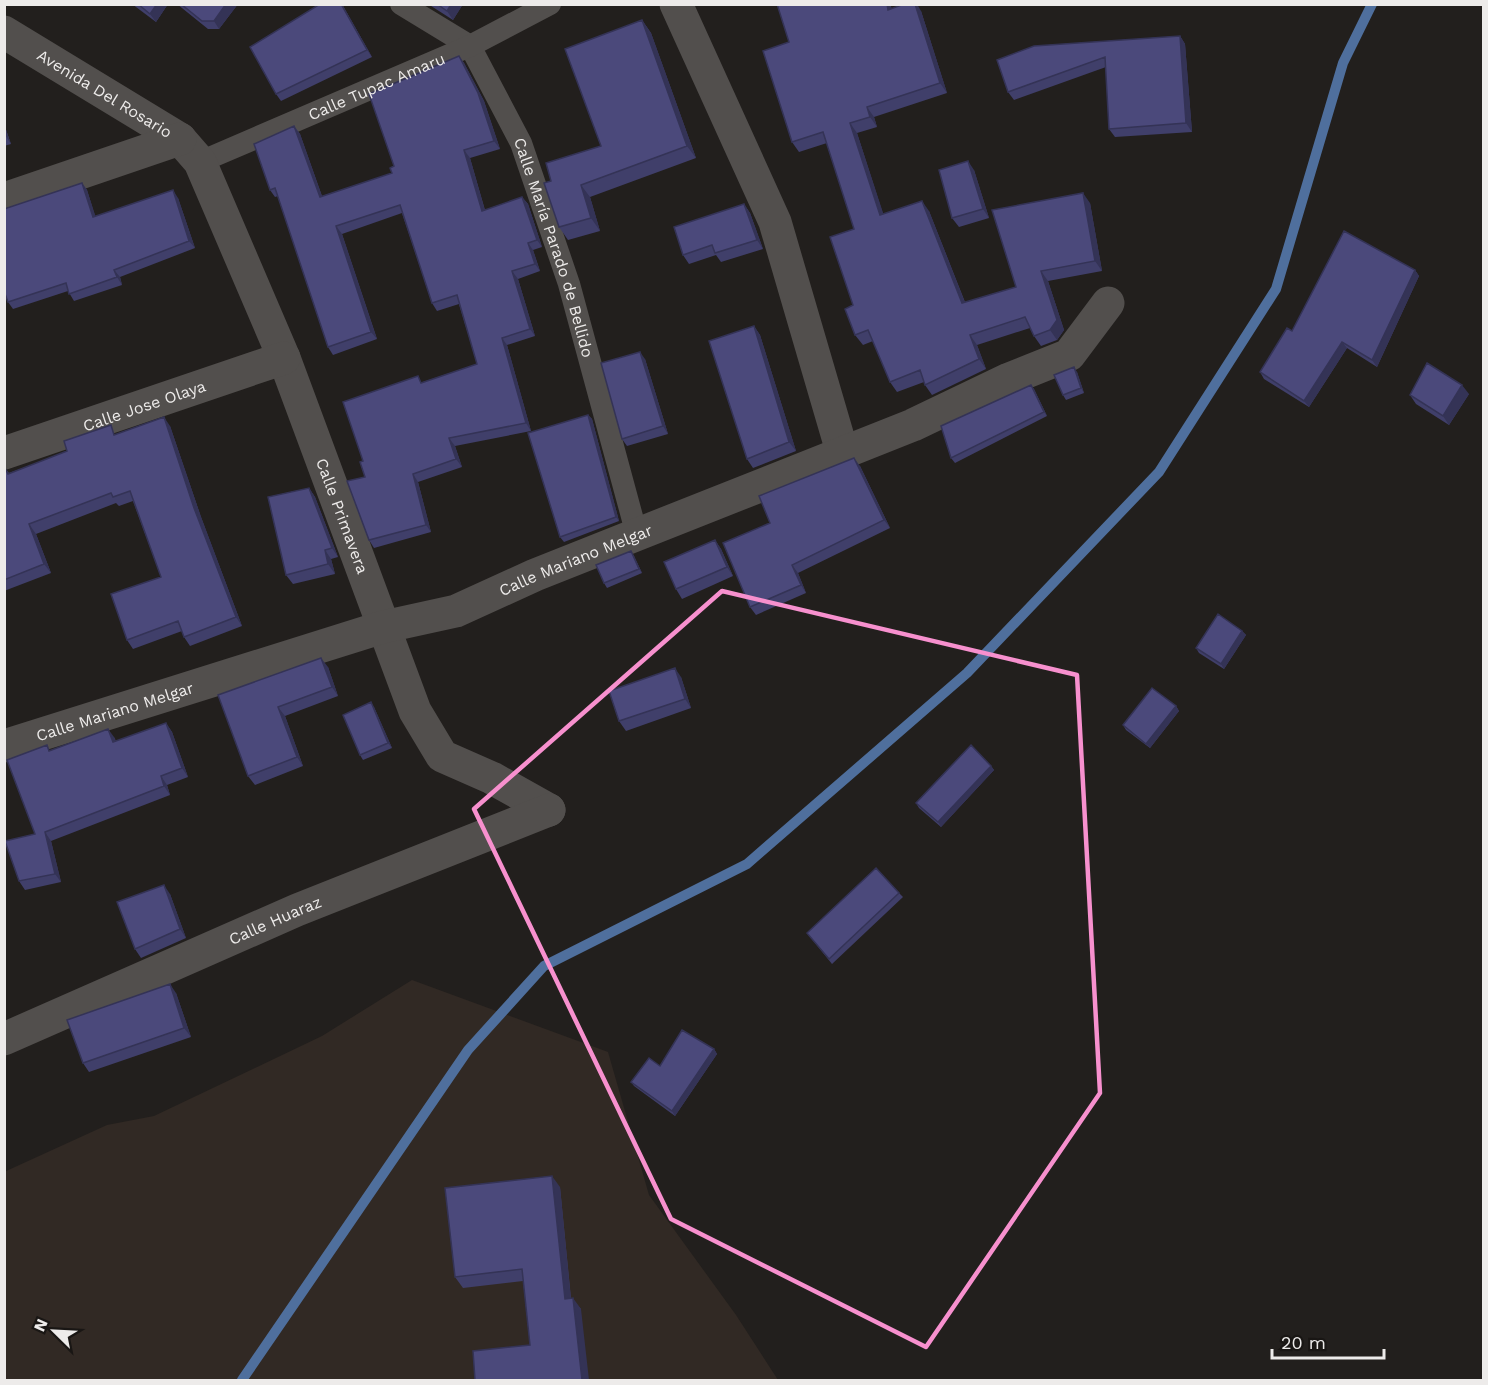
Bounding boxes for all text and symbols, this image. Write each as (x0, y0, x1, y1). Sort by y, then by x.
street label: Avenida Del Rosario (34, 45, 176, 142)
street label: Calle Tupac Amaru (305, 49, 448, 124)
street label: Calle María Parado de Bellido (510, 135, 597, 360)
street label: Calle Jose Olaya (80, 376, 208, 436)
street label: Calle Primavera (312, 455, 372, 577)
street label: Calle Mariano Melgar (496, 520, 655, 600)
street label: Calle Mariano Melgar (34, 678, 196, 745)
street label: Calle Huaraz (226, 892, 324, 949)
north arrow (24, 1301, 84, 1361)
text: N (30, 1316, 52, 1334)
scale bar (1272, 1322, 1384, 1360)
text: 20 m (1281, 1332, 1326, 1353)

